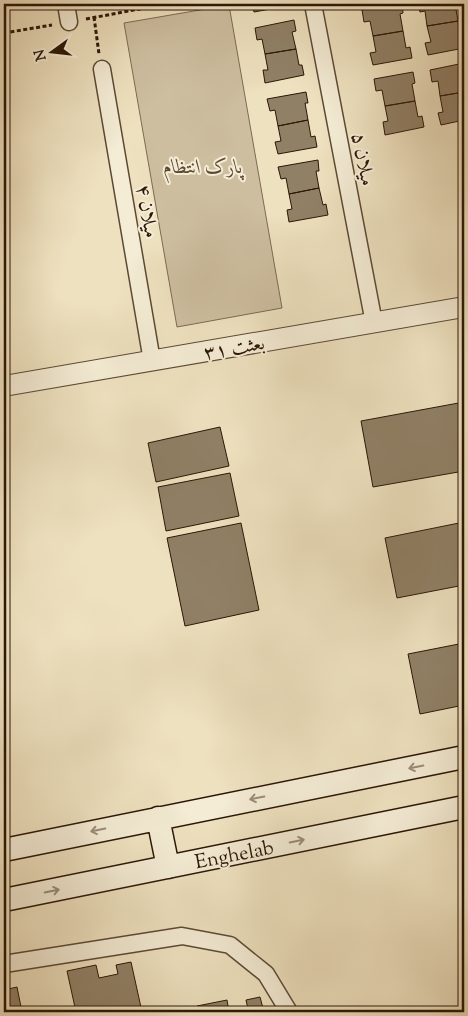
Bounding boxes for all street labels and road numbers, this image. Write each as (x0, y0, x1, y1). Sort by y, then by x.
street label: میلان ۵ (342, 130, 381, 189)
street label: میلان ۴ (127, 182, 164, 240)
street label: بعثت ۳۱ (202, 330, 267, 369)
street label: Enghelab (193, 835, 276, 878)

